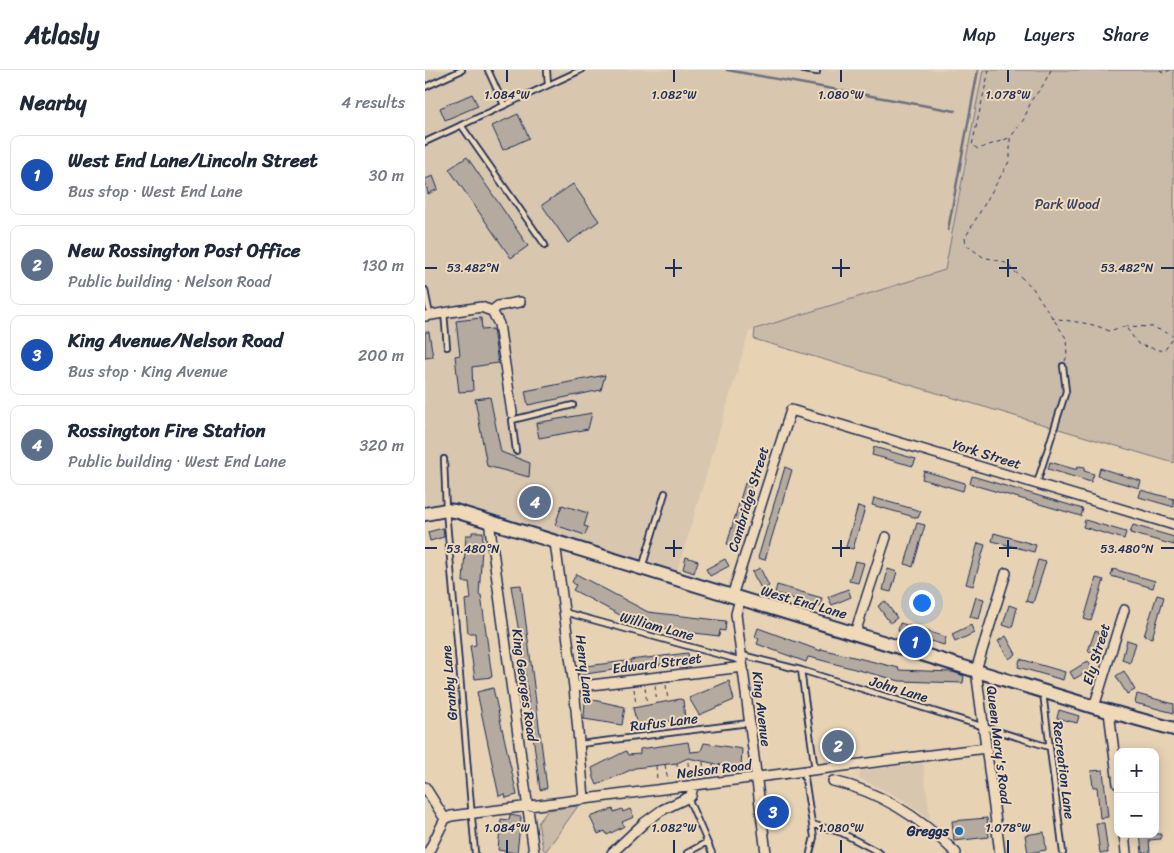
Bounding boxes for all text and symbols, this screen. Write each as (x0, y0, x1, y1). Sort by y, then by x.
text: Atlasly (25, 14, 99, 56)
text: Map (963, 19, 996, 51)
text: Layers (1024, 19, 1075, 51)
text: Share (1103, 19, 1149, 51)
text: Nearby (20, 84, 86, 122)
text: 1.084°W (484, 84, 530, 106)
text: 1.082°W (652, 84, 697, 106)
text: 1.080°W (818, 84, 865, 106)
text: 1.078°W (986, 84, 1031, 106)
text: 4 results (341, 88, 405, 117)
text: West End Lane/Lincoln Street (68, 144, 318, 177)
text: 1 (34, 161, 40, 190)
text: 30 m (369, 161, 404, 190)
text: Bus stop · West End Lane (68, 177, 243, 206)
park label: Park Wood (1035, 192, 1101, 217)
text: New Rossington Post Office (68, 234, 300, 267)
text: 2 (32, 251, 42, 280)
text: 130 m (362, 251, 404, 280)
text: 53.482°N (447, 257, 500, 279)
text: 53.482°N (1101, 257, 1154, 279)
text: Public building · Nelson Road (68, 267, 271, 296)
text: King Avenue/Nelson Road (68, 324, 283, 357)
text: 3 (33, 341, 41, 370)
text: 200 m (358, 341, 404, 370)
text: Bus stop · King Avenue (68, 357, 228, 386)
text: Rossington Fire Station (68, 414, 265, 447)
text: 4 (32, 431, 42, 460)
text: 320 m (359, 431, 404, 460)
street label: York Street (949, 432, 1024, 477)
street label: Cambridge Street (721, 443, 776, 555)
text: Public building · West End Lane (68, 447, 286, 476)
pin: 4 (519, 483, 551, 521)
text: 53.480°N (446, 538, 500, 560)
text: 53.480°N (1100, 538, 1154, 560)
street label: West End Lane (758, 578, 850, 627)
your location (909, 590, 935, 616)
street label: William Lane (617, 605, 697, 648)
street label: Ely Street (1075, 620, 1118, 688)
pin: 1 (899, 623, 931, 661)
street label: King Georges Road (504, 627, 545, 745)
street label: Henry Lane (568, 633, 601, 705)
street label: Granby Lane (434, 644, 465, 722)
street label: Edward Street (611, 646, 703, 681)
street label: John Lane (866, 668, 931, 710)
street label: King Avenue (744, 670, 779, 748)
street label: Queen Mary's Road (979, 684, 1018, 807)
street label: Rufus Lane (629, 706, 699, 739)
street label: Recreation Lane (1045, 720, 1082, 821)
pin: 2 (822, 727, 854, 765)
map controls (1114, 748, 1159, 838)
button: + (1114, 748, 1159, 793)
street label: Nelson Road (675, 752, 755, 787)
pin: 3 (757, 793, 789, 831)
button: − (1114, 793, 1159, 838)
text: 1.084°W (484, 817, 530, 839)
text: 1.082°W (652, 817, 697, 839)
text: 1.080°W (818, 817, 865, 839)
text: 1.078°W (986, 817, 1031, 839)
place label: Greggs (906, 819, 950, 844)
marker: Greggs (953, 825, 965, 837)

